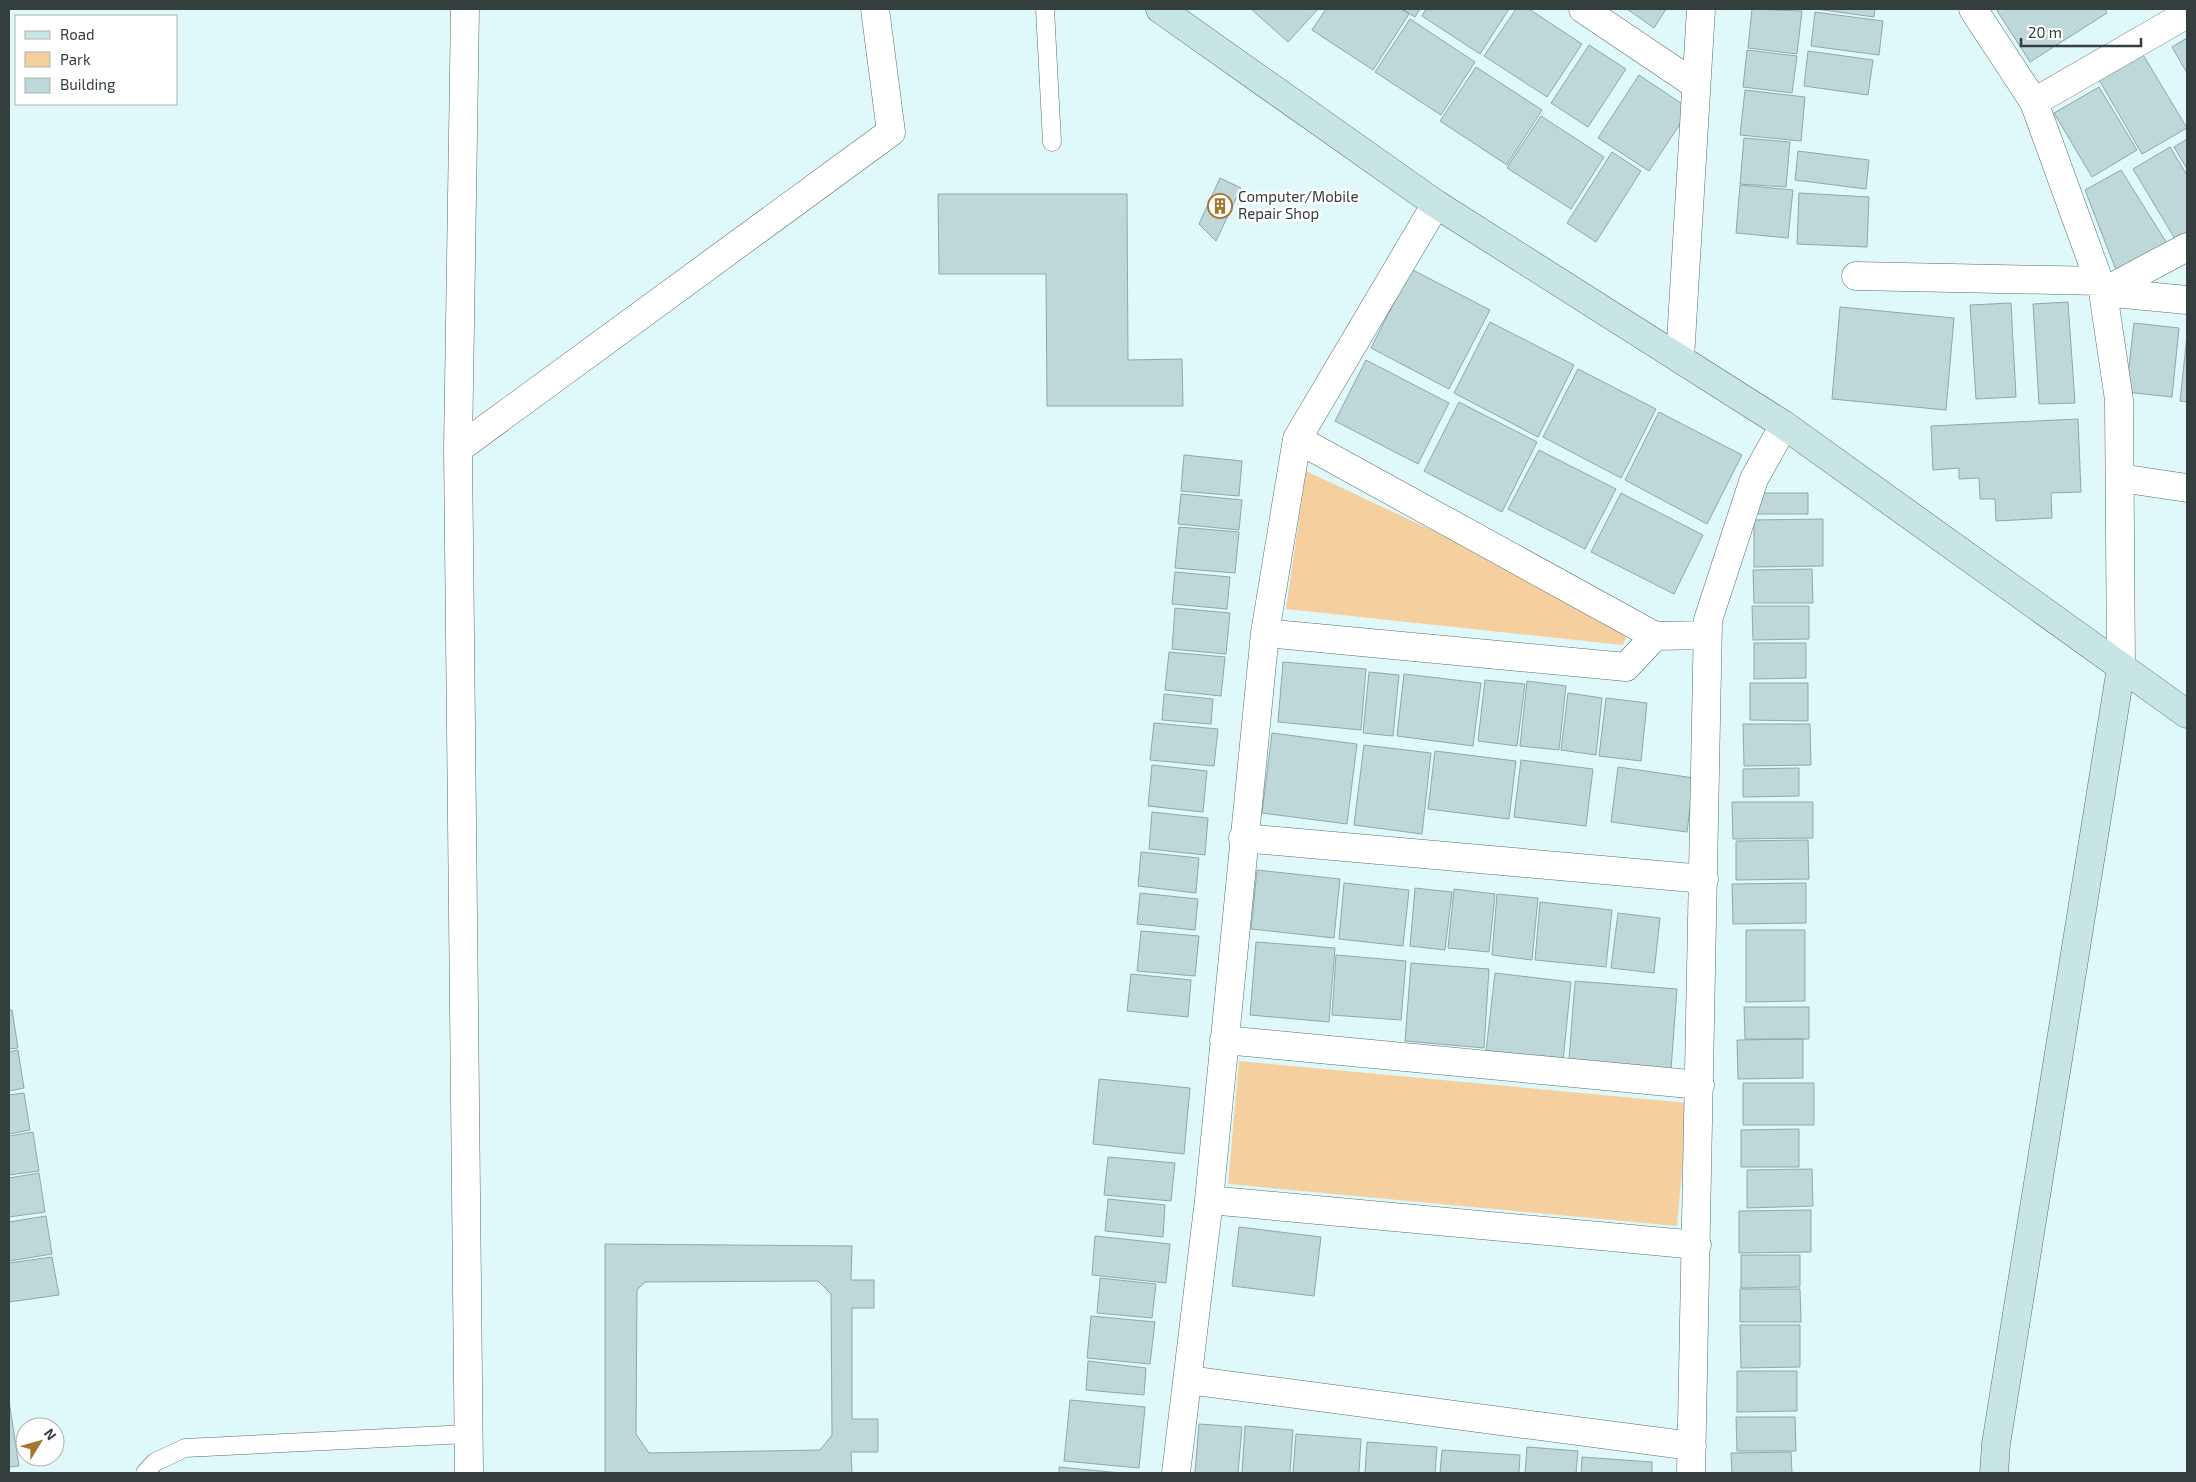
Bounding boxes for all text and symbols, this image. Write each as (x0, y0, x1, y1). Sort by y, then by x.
legend (15, 15, 178, 105)
scale bar (2021, 15, 2141, 47)
text: 20 m (2028, 23, 2062, 41)
text: Road (60, 25, 95, 43)
text: Park (60, 50, 91, 68)
text: Building (60, 75, 116, 93)
place label: Computer/Mobile Repair Shop (1238, 187, 1358, 222)
building icon: Computer/Mobile Repair Shop (1207, 193, 1233, 219)
north arrow (15, 1417, 65, 1467)
text: N (41, 1425, 61, 1443)

